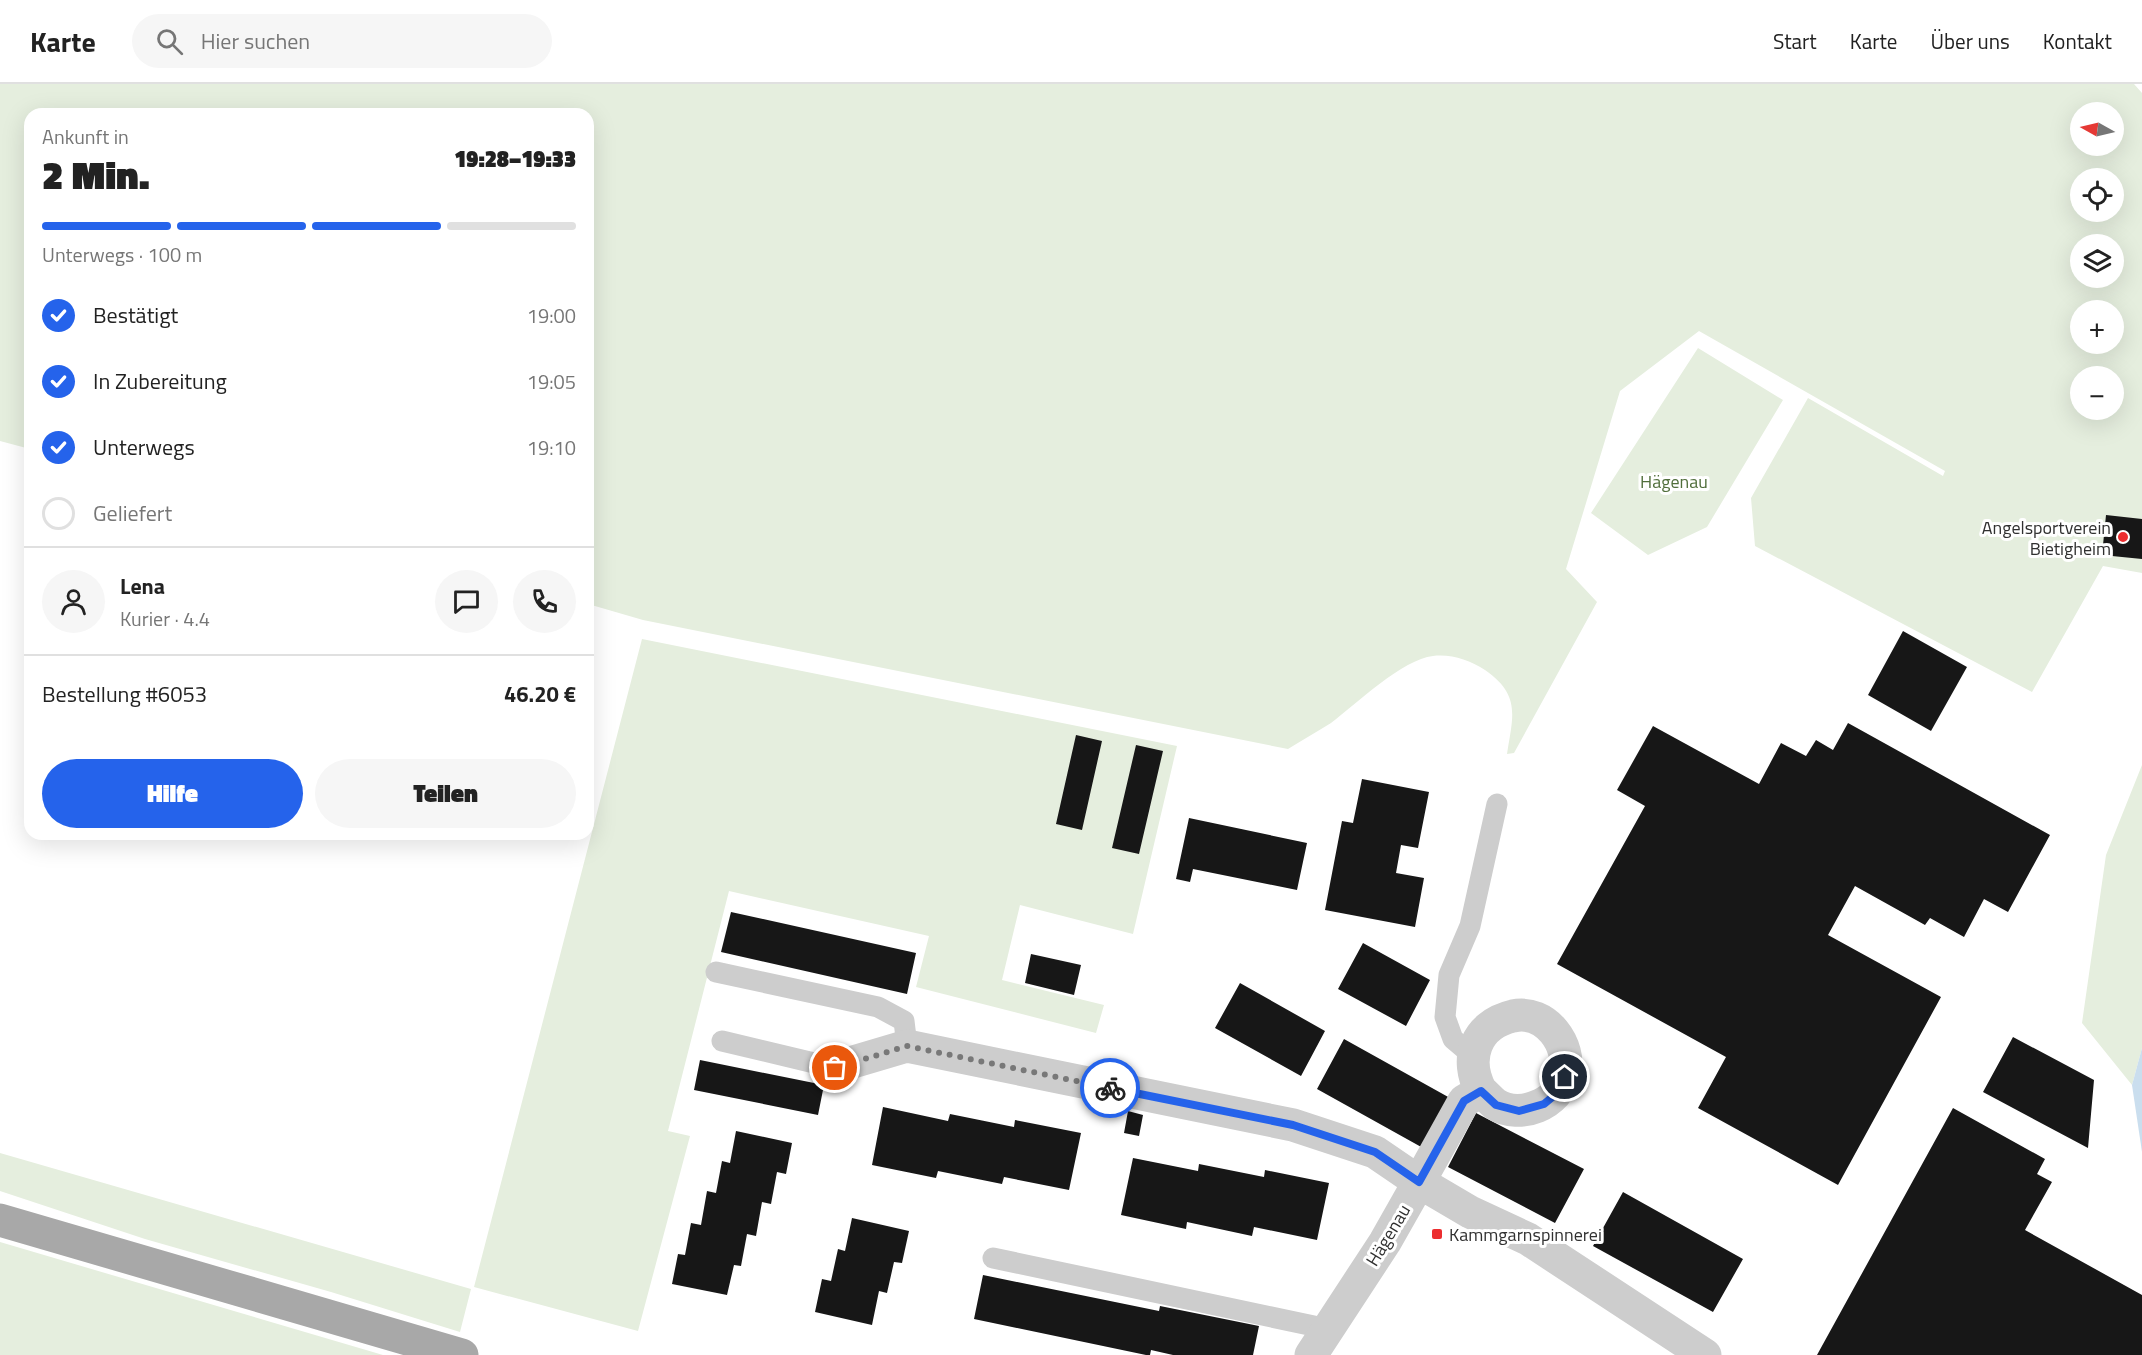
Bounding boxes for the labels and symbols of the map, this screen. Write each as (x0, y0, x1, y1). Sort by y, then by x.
north arrow (2070, 102, 2124, 156)
park label: Hägenau (1640, 468, 1708, 495)
place label: Angelsportverein Bietigheim (1982, 514, 2111, 562)
marker: Angelsportverein Bietigheim (2116, 530, 2130, 544)
pin (809, 1042, 860, 1093)
pin (1539, 1051, 1590, 1102)
courier (1080, 1058, 1140, 1118)
street label: Hägenau (1359, 1199, 1417, 1271)
place label: Kammgarnspinnerei (1449, 1221, 1602, 1248)
marker: Kammgarnspinnerei (1430, 1227, 1444, 1241)

